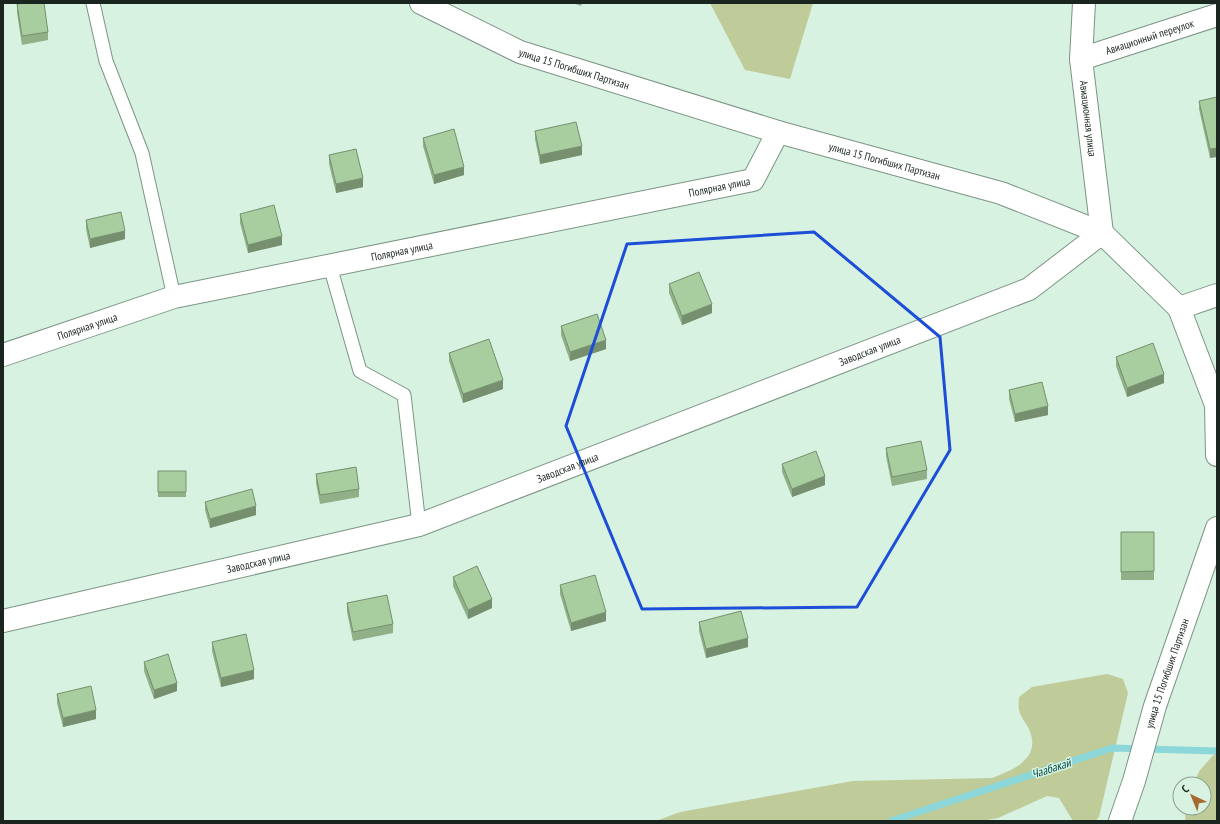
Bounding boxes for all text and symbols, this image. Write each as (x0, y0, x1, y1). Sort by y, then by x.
street label: Авиационный переулок (1104, 16, 1196, 58)
street label: улица 15 Погибших Партизан (517, 45, 631, 93)
street label: Авиационная улица (1077, 80, 1100, 157)
street label: улица 15 Погибших Партизан (827, 139, 942, 183)
street label: Полярная улица (687, 174, 751, 200)
street label: Полярная улица (370, 238, 434, 264)
street label: Полярная улица (55, 310, 119, 343)
street label: Заводская улица (837, 332, 902, 369)
street label: Заводская улица (535, 449, 600, 486)
street label: Заводская улица (225, 548, 292, 576)
street label: улица 15 Погибших Партизан (1142, 616, 1192, 730)
water label: Чаабакай (1030, 754, 1074, 781)
north arrow (1172, 776, 1212, 816)
text: С (1178, 782, 1192, 796)

